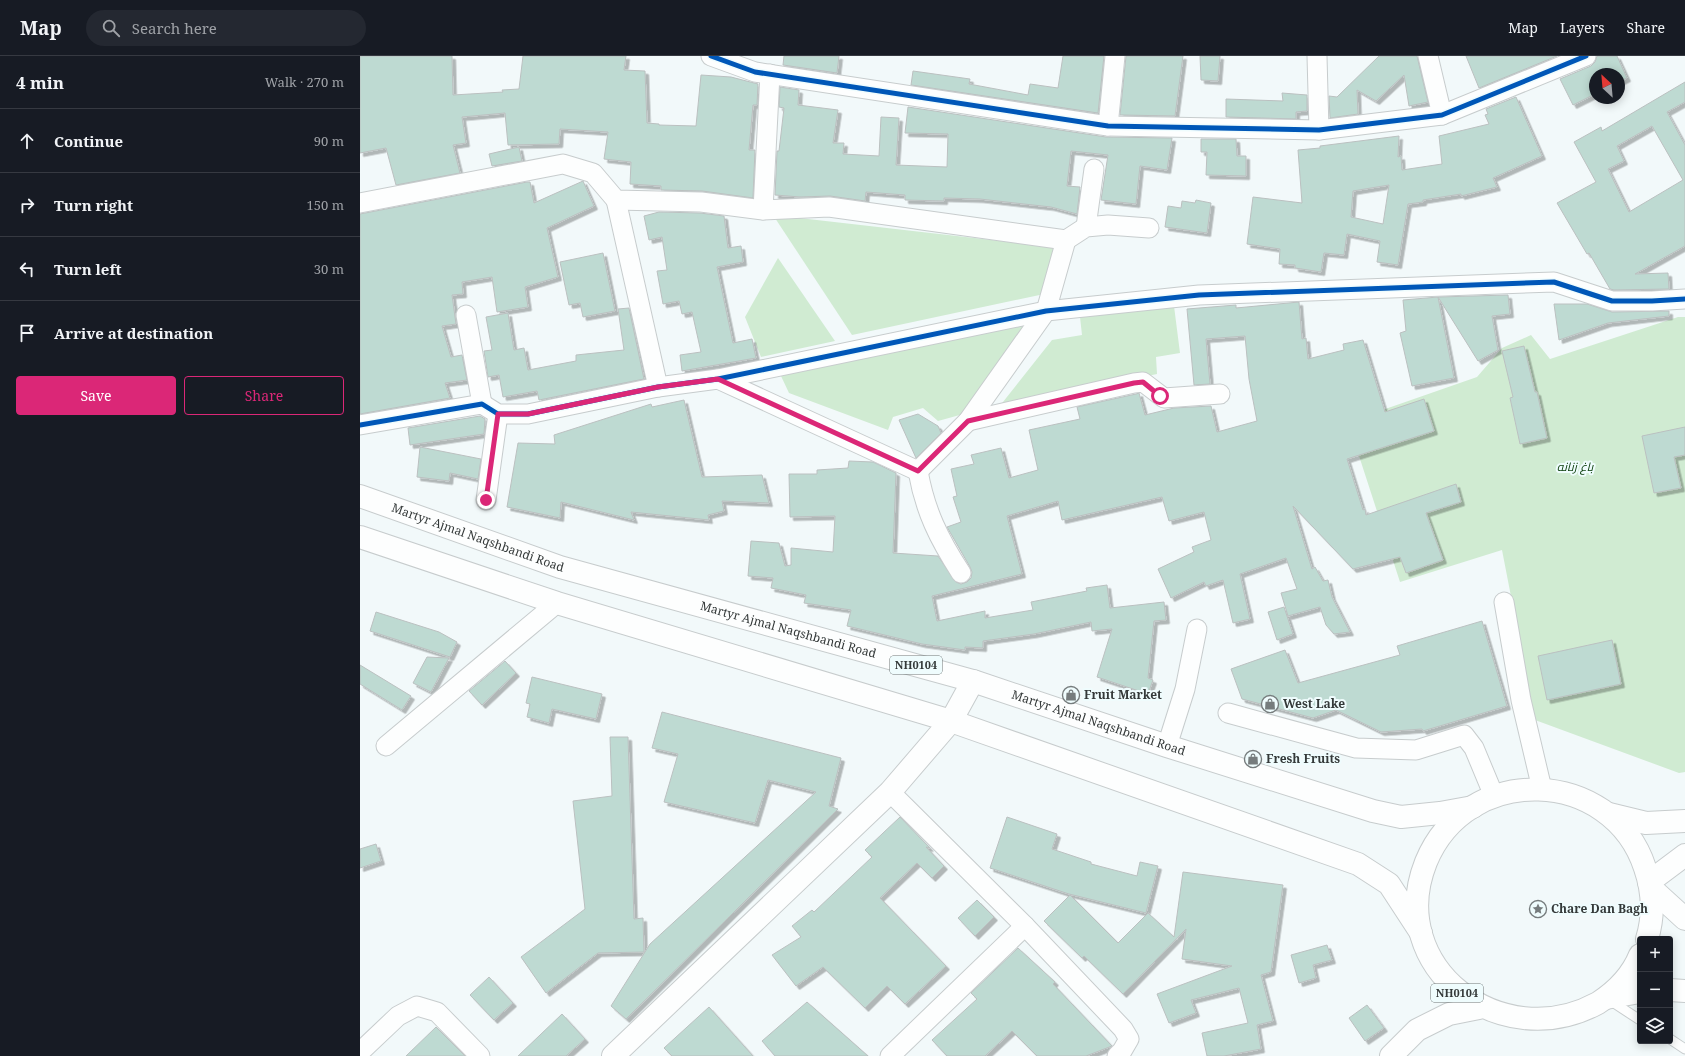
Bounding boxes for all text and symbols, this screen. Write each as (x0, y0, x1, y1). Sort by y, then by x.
search box (86, 10, 366, 46)
text: Map (20, 15, 62, 41)
icon: search (100, 17, 122, 39)
text: Search here (132, 18, 217, 38)
text: Map (1508, 18, 1538, 37)
text: Layers (1560, 18, 1605, 37)
text: Share (1627, 18, 1665, 37)
north arrow (1589, 68, 1625, 104)
text: 4 min (16, 71, 64, 94)
text: Walk · 270 m (265, 73, 344, 91)
icon: ahead (16, 130, 38, 152)
text: Continue (54, 131, 123, 151)
text: 90 m (314, 132, 344, 150)
icon: right (16, 194, 38, 216)
text: Turn right (54, 195, 133, 215)
text: 150 m (307, 196, 344, 214)
icon: left (16, 258, 38, 280)
text: Turn left (54, 259, 122, 279)
text: 30 m (314, 260, 344, 278)
icon: arrive (16, 322, 38, 344)
text: Arrive at destination (54, 323, 213, 343)
button: Save (16, 376, 176, 415)
button: Share (184, 376, 344, 415)
route start (1151, 387, 1169, 405)
park label: باغ زنانه (1557, 458, 1594, 475)
route end (477, 491, 495, 509)
street label: Martyr Ajmal Naqshbandi Road (389, 499, 567, 576)
street label: Martyr Ajmal Naqshbandi Road (698, 597, 879, 662)
road number: NH0104 (890, 656, 942, 674)
shop icon: Fruit Market (1061, 685, 1081, 705)
street label: Martyr Ajmal Naqshbandi Road (1010, 686, 1188, 759)
place label: Fruit Market (1084, 686, 1162, 703)
shop icon: West Lake (1260, 694, 1280, 714)
place label: West Lake (1283, 695, 1345, 712)
shop icon: Fresh Fruits (1243, 749, 1263, 769)
place label: Fresh Fruits (1266, 750, 1340, 767)
place icon: Chare Dan Bagh (1528, 899, 1548, 919)
place label: Chare Dan Bagh (1551, 900, 1648, 917)
map controls (1637, 936, 1673, 1044)
button: + (1637, 936, 1673, 972)
button: − (1637, 972, 1673, 1008)
road number: NH0104 (1431, 984, 1483, 1002)
button: layers (1637, 1008, 1673, 1044)

